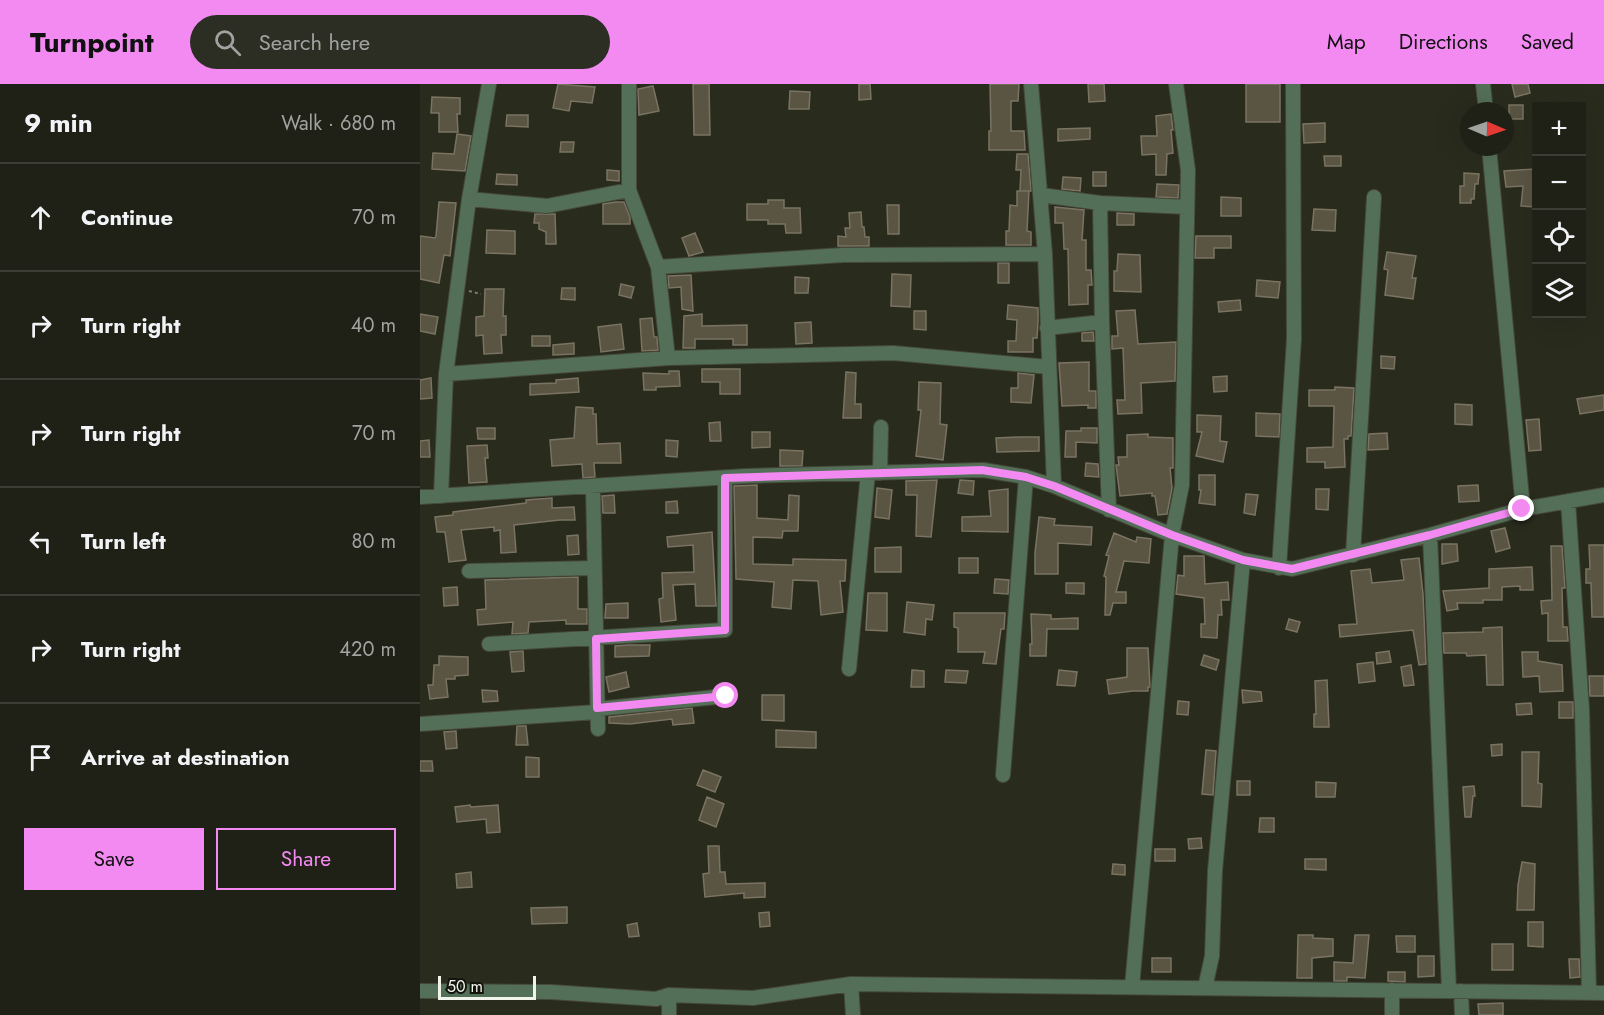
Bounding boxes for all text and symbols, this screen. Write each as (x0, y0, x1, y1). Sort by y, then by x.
search box (190, 15, 610, 69)
text: Turnpoint (30, 22, 154, 63)
icon: search (211, 26, 244, 59)
text: Search here (259, 26, 370, 58)
text: Map (1327, 27, 1366, 57)
text: Directions (1399, 27, 1488, 57)
text: Saved (1521, 27, 1574, 57)
north arrow (1460, 102, 1514, 156)
map controls (1532, 102, 1586, 318)
button: + (1532, 102, 1586, 156)
text: 9 min (24, 104, 93, 142)
text: Walk · 680 m (281, 109, 396, 138)
button: − (1532, 156, 1586, 210)
icon: ahead (24, 201, 57, 234)
text: Continue (81, 201, 173, 233)
text: 70 m (352, 203, 396, 232)
button: locate (1532, 210, 1586, 264)
button: layers (1532, 264, 1586, 318)
icon: right (24, 309, 57, 342)
text: Turn right (81, 309, 181, 341)
text: 40 m (351, 311, 396, 340)
icon: right (24, 417, 57, 450)
text: Turn right (81, 417, 181, 449)
text: 70 m (352, 419, 396, 448)
route end (1508, 495, 1534, 521)
icon: left (24, 525, 57, 558)
text: Turn left (81, 525, 166, 557)
text: 80 m (351, 527, 396, 556)
icon: right (24, 633, 57, 666)
text: Turn right (81, 633, 181, 665)
text: 420 m (339, 635, 396, 664)
route start (712, 682, 738, 708)
icon: arrive (24, 741, 57, 774)
text: Arrive at destination (81, 741, 290, 773)
button: Save (24, 828, 204, 890)
button: Share (216, 828, 396, 890)
scale bar (438, 973, 536, 1000)
text: 50 m (447, 975, 483, 998)

